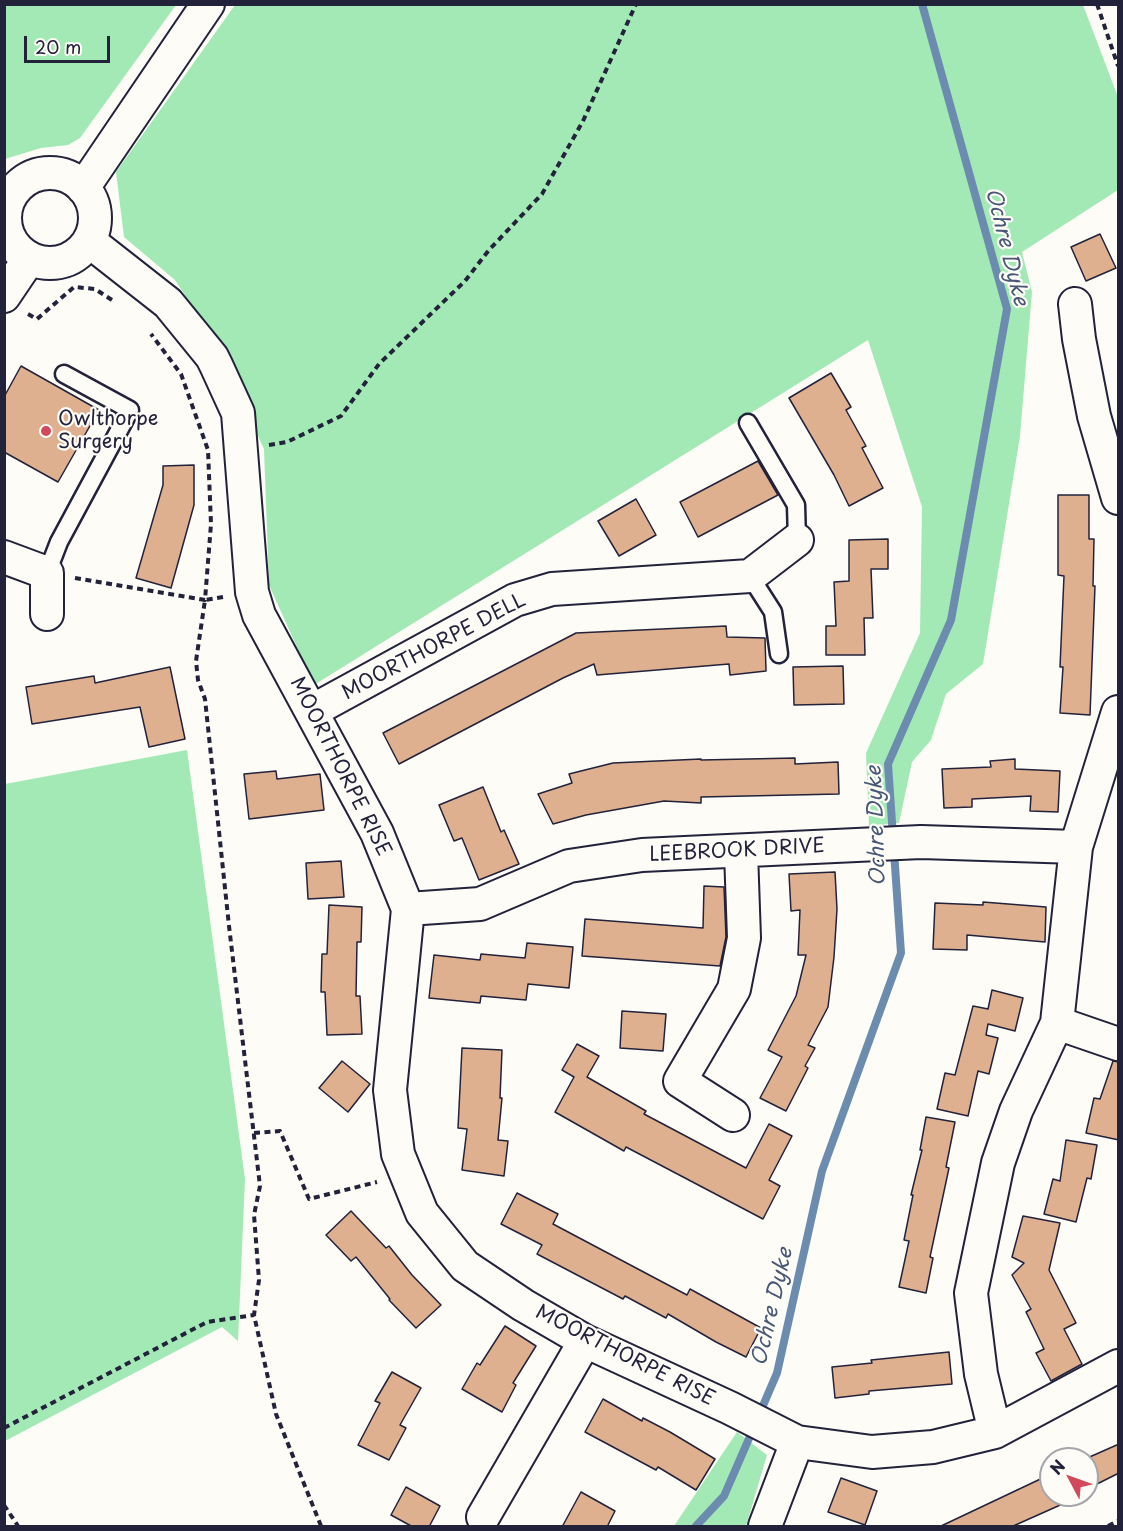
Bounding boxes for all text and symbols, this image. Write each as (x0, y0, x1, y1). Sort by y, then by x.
scale bar (27, 24, 112, 62)
text: 20 m (35, 33, 81, 60)
water label: Ochre Dyke (979, 186, 1033, 308)
place label: Owlthorpe Surgery (58, 407, 158, 454)
marker: Owlthorpe Surgery (39, 424, 53, 438)
street label: MOORTHORPE DELL (338, 588, 530, 706)
street label: MOORTHORPE RISE (284, 673, 396, 861)
water label: Ochre Dyke (862, 765, 892, 887)
street label: LEEBROOK DRIVE (649, 834, 825, 868)
water label: Ochre Dyke (747, 1246, 799, 1368)
street label: MOORTHORPE RISE (531, 1300, 719, 1412)
north arrow (1039, 1447, 1099, 1507)
text: N (1044, 1454, 1070, 1479)

